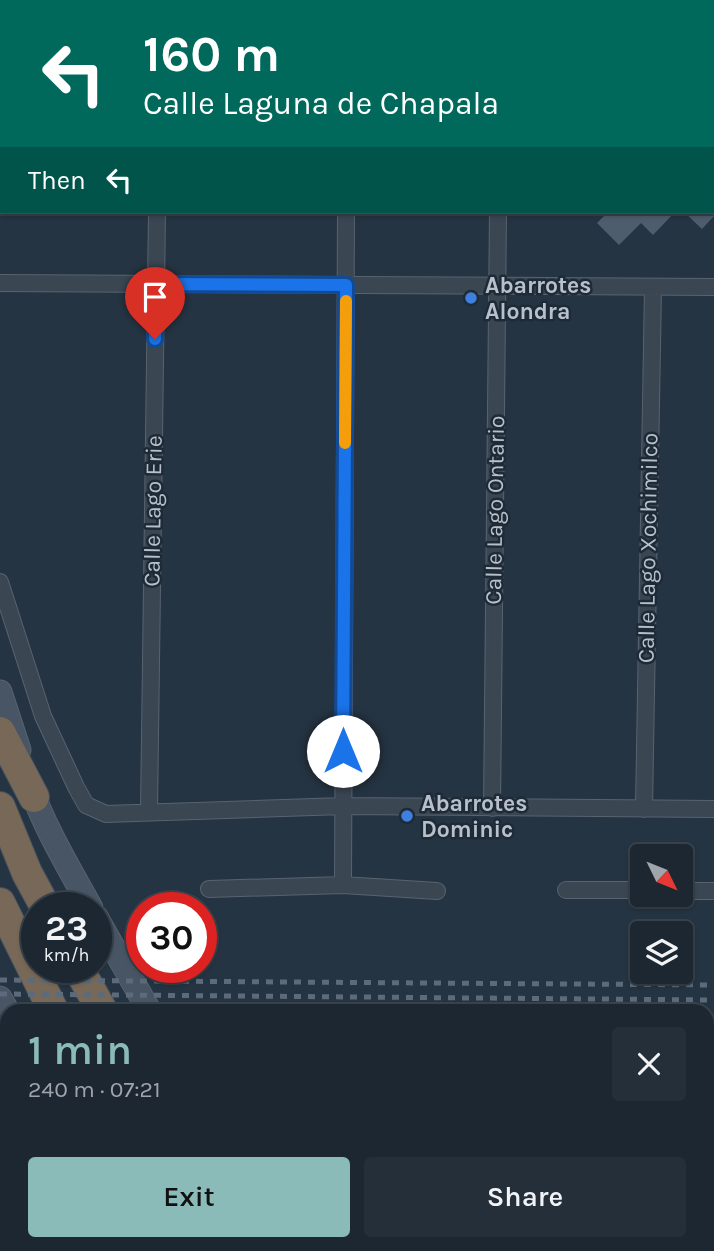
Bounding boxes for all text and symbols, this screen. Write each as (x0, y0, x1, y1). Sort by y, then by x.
text: 160 m (143, 26, 280, 83)
icon: left (28, 28, 119, 119)
text: Calle Laguna de Chapala (143, 85, 499, 122)
icon: left (100, 161, 138, 199)
text: Then (28, 165, 86, 196)
pin (125, 267, 185, 339)
place label: Abarrotes Alondra (485, 272, 591, 325)
icon: arrive (136, 278, 174, 316)
marker: Abarrotes Alondra (463, 290, 479, 306)
street label: Calle Lago Ontario (480, 415, 510, 605)
street label: Calle Lago Xochimilco (632, 433, 664, 663)
street label: Calle Lago Erie (138, 435, 168, 587)
position arrow (306, 714, 380, 788)
place label: Abarrotes Dominic (421, 790, 527, 843)
marker: Abarrotes Dominic (399, 808, 415, 824)
north arrow (630, 844, 693, 906)
map controls (630, 844, 693, 984)
speed limit sign: 30 (126, 892, 217, 983)
text: 23 (45, 908, 88, 949)
button: layers (630, 921, 693, 984)
text: km/h (44, 944, 89, 966)
text: 1 min (28, 1025, 132, 1075)
button: close (612, 1027, 686, 1101)
text: 240 m · 07:21 (28, 1076, 161, 1103)
button: Exit (28, 1157, 350, 1237)
button: Share (364, 1157, 686, 1237)

